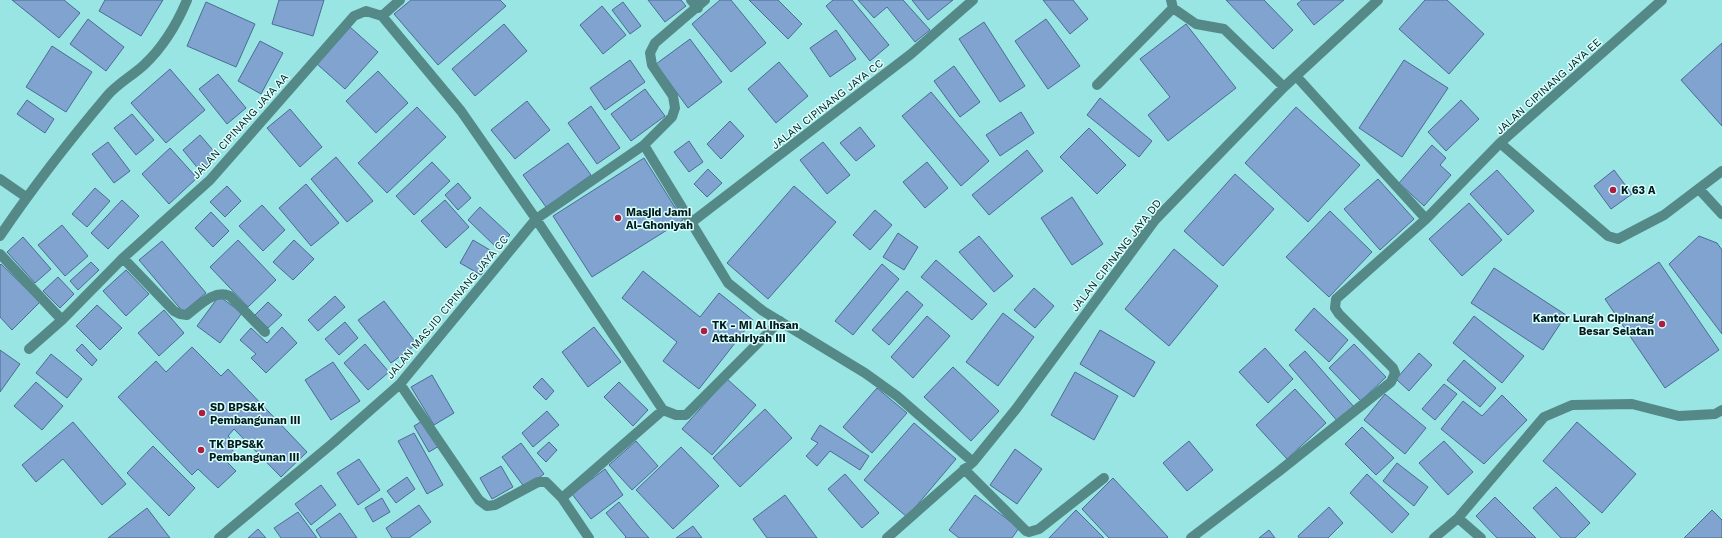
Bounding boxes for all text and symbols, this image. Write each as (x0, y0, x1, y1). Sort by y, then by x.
street label: JALAN CIPINANG JAYA EE (1493, 36, 1604, 137)
street label: JALAN CIPINANG JAYA CC (769, 56, 886, 152)
street label: JALAN CIPINANG JAYA AA (190, 71, 291, 182)
place label: K 63 A (1621, 184, 1656, 197)
marker: K 63 A (1608, 185, 1618, 195)
street label: JALAN CIPINANG JAYA DD (1068, 196, 1164, 314)
place label: Masjid Jami Al-Ghoniyah (626, 206, 693, 232)
marker: Masjid Jami Al-Ghoniyah (613, 213, 623, 223)
street label: JALAN MASJID CIPINANG JAYA CC (384, 233, 511, 382)
place label: Kantor Lurah Cipinang Besar Selatan (1533, 312, 1655, 338)
place label: TK - MI Al Ihsan Attahiriyah III (712, 319, 799, 345)
marker: Kantor Lurah Cipinang Besar Selatan (1657, 319, 1667, 329)
marker: TK - MI Al Ihsan Attahiriyah III (699, 326, 709, 336)
place label: SD BPS&K Pembangunan III (210, 401, 301, 427)
marker: SD BPS&K Pembangunan III (197, 408, 207, 418)
place label: TK BPS&K Pembangunan III (209, 438, 300, 464)
marker: TK BPS&K Pembangunan III (196, 445, 206, 455)

